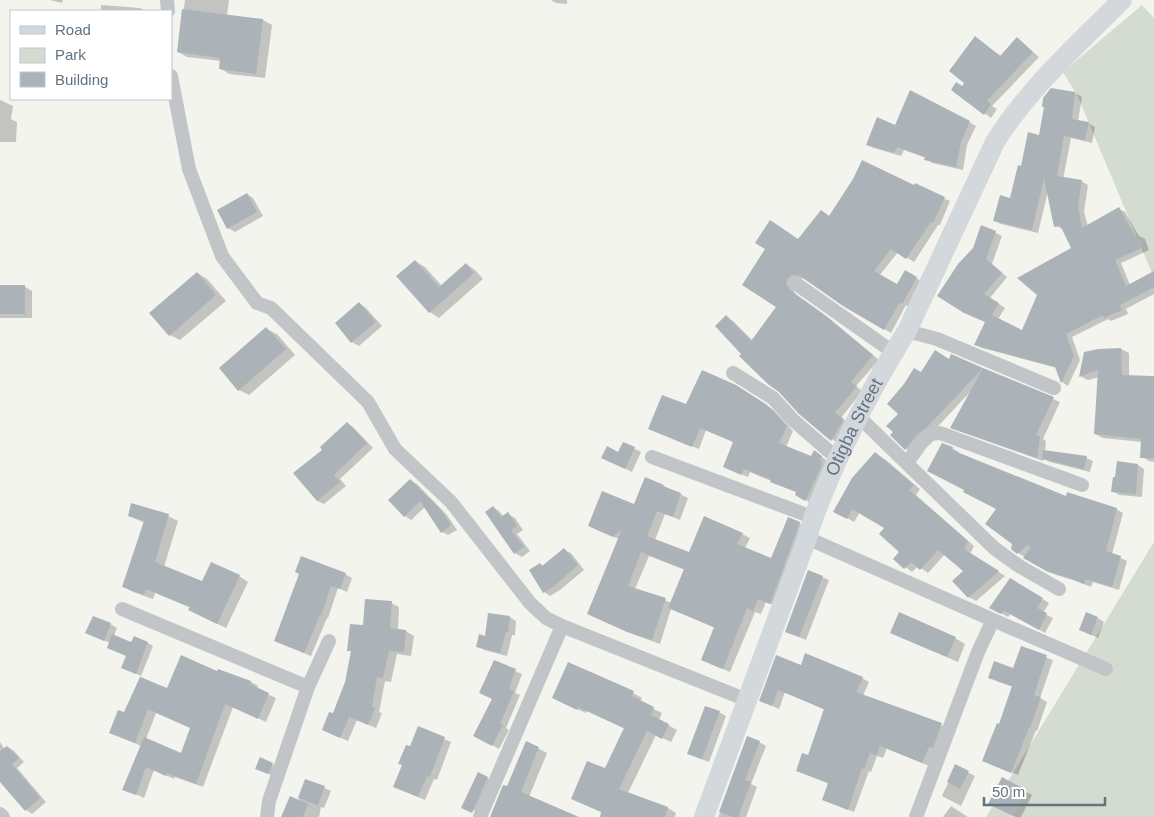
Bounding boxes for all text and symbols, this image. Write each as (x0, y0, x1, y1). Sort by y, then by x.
legend (10, 10, 172, 100)
text: Road (55, 21, 91, 38)
text: Park (55, 46, 86, 63)
text: Building (55, 71, 108, 88)
street label: Otigba Street (822, 375, 887, 479)
scale bar (984, 774, 1105, 806)
text: 50 m (992, 783, 1025, 800)

